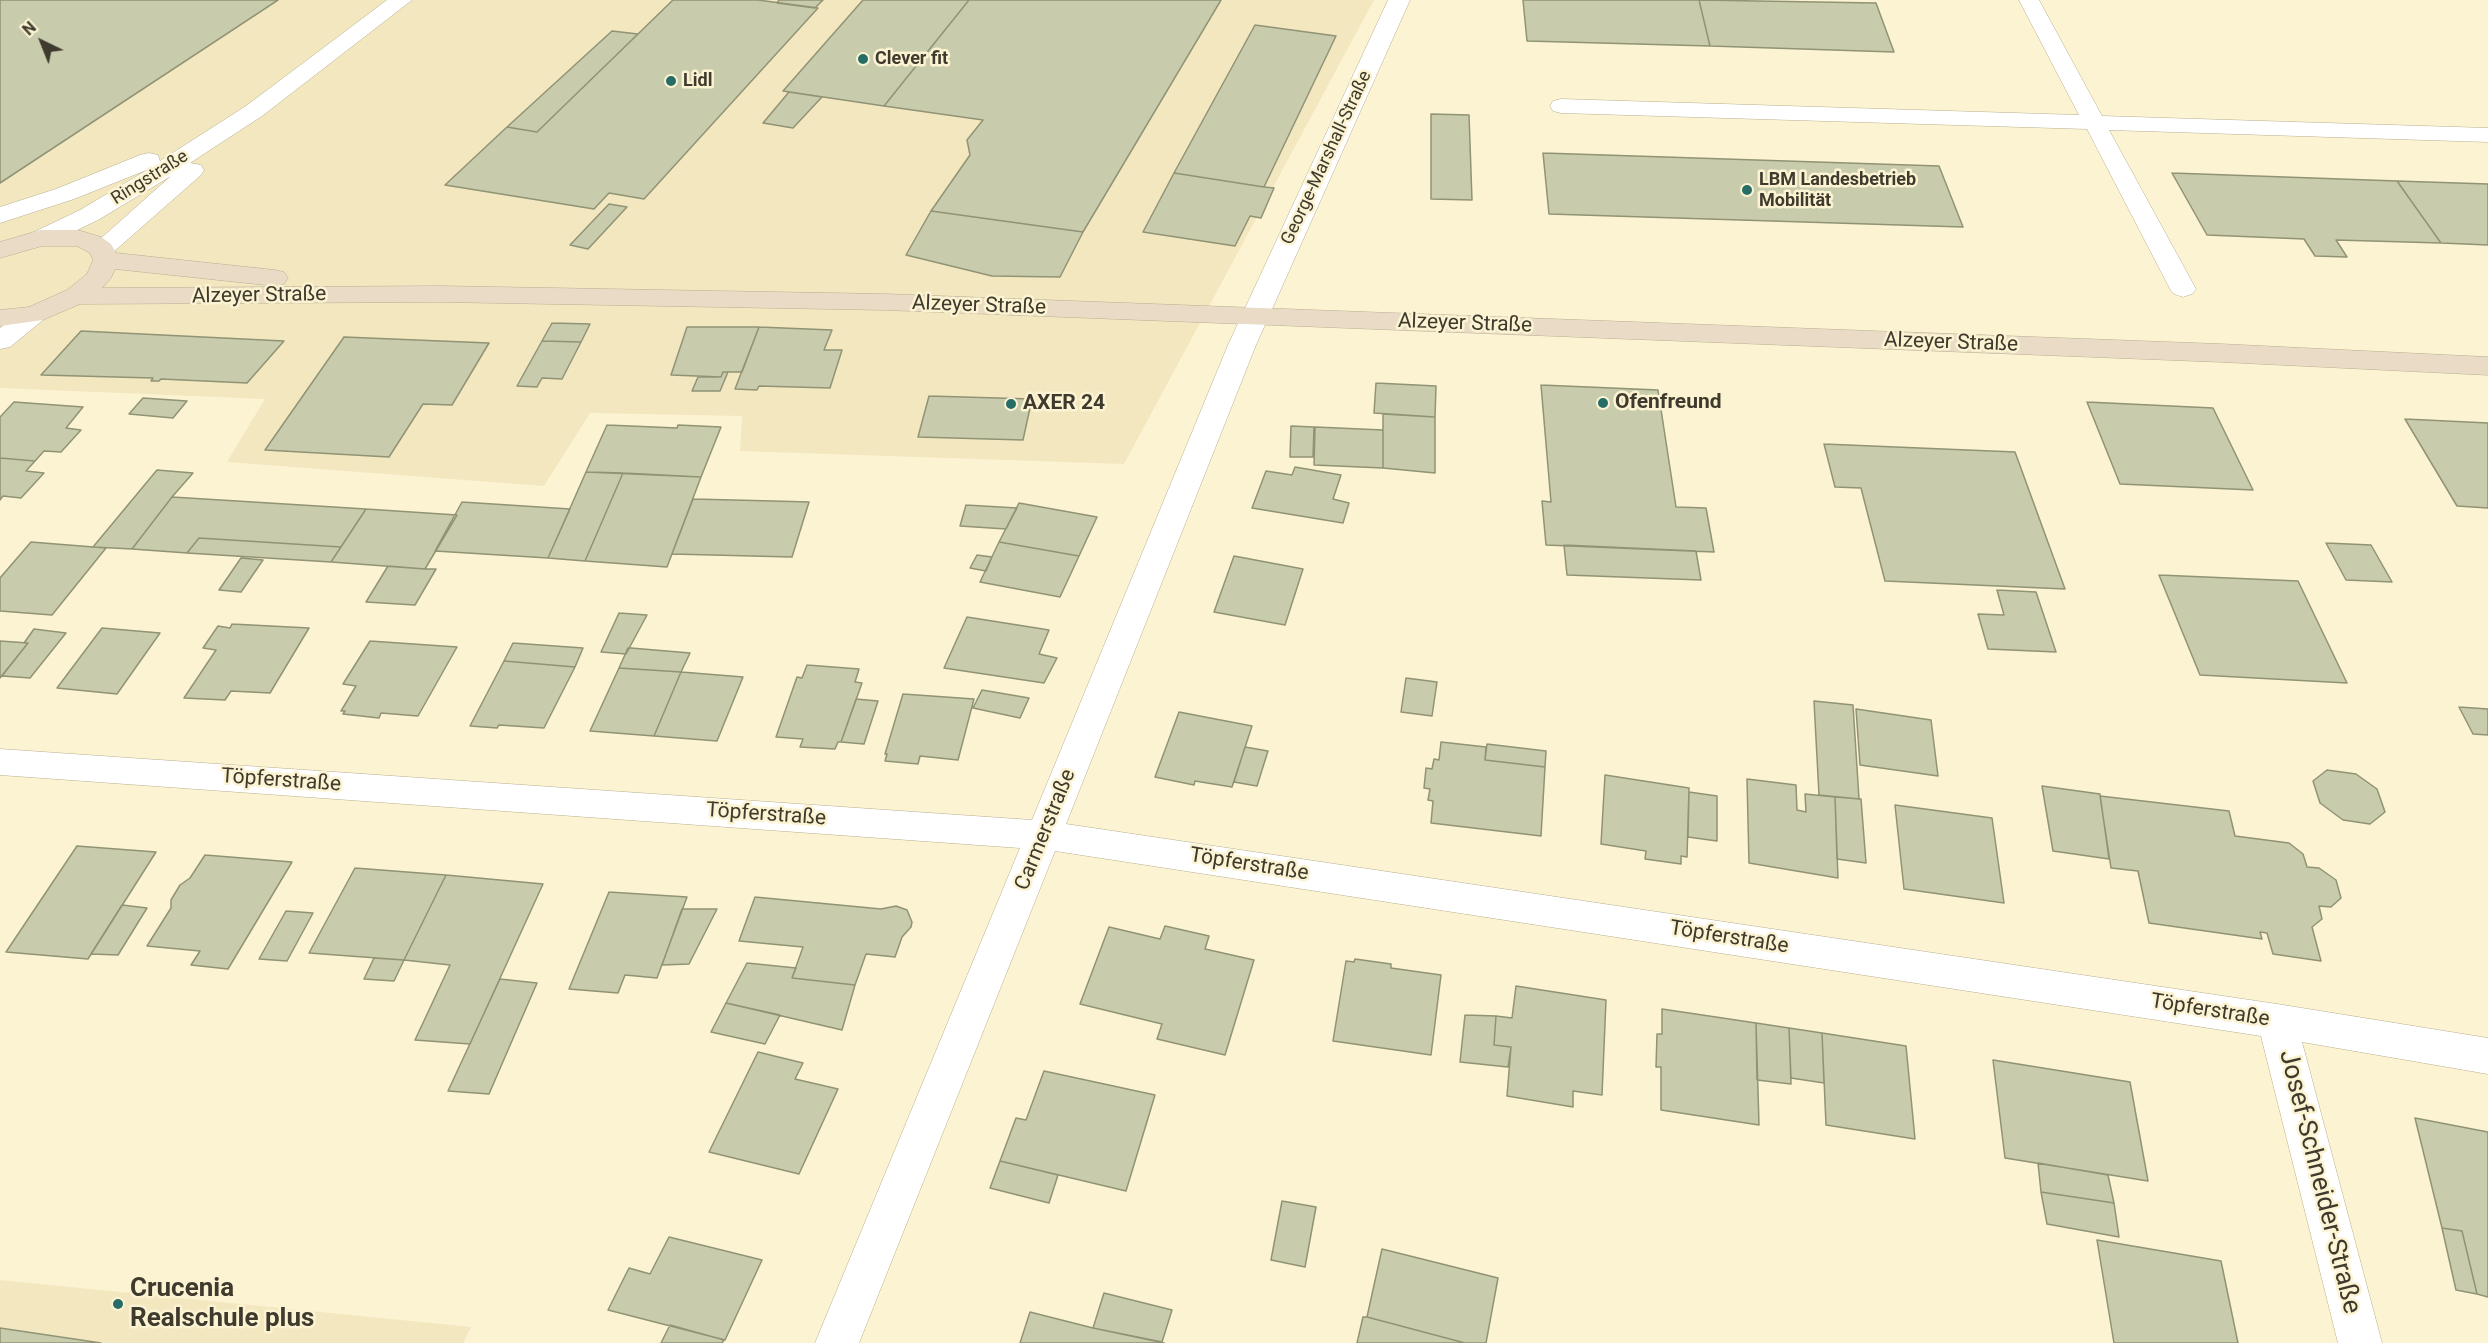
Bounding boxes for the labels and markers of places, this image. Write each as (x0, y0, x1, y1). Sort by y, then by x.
place label: Clever fit (875, 48, 948, 70)
marker: Clever fit (856, 52, 870, 66)
place label: Lidl (683, 70, 712, 92)
marker: Lidl (664, 74, 678, 88)
place label: LBM Landesbetrieb Mobilität (1759, 169, 1916, 212)
marker: LBM Landesbetrieb Mobilität (1740, 183, 1754, 197)
place label: Ofenfreund (1615, 390, 1722, 416)
place label: AXER 24 (1023, 391, 1105, 417)
marker: Ofenfreund (1596, 396, 1610, 410)
marker: AXER 24 (1004, 397, 1018, 411)
place label: Crucenia Realschule plus (130, 1273, 314, 1334)
marker: Crucenia Realschule plus (111, 1297, 125, 1311)

